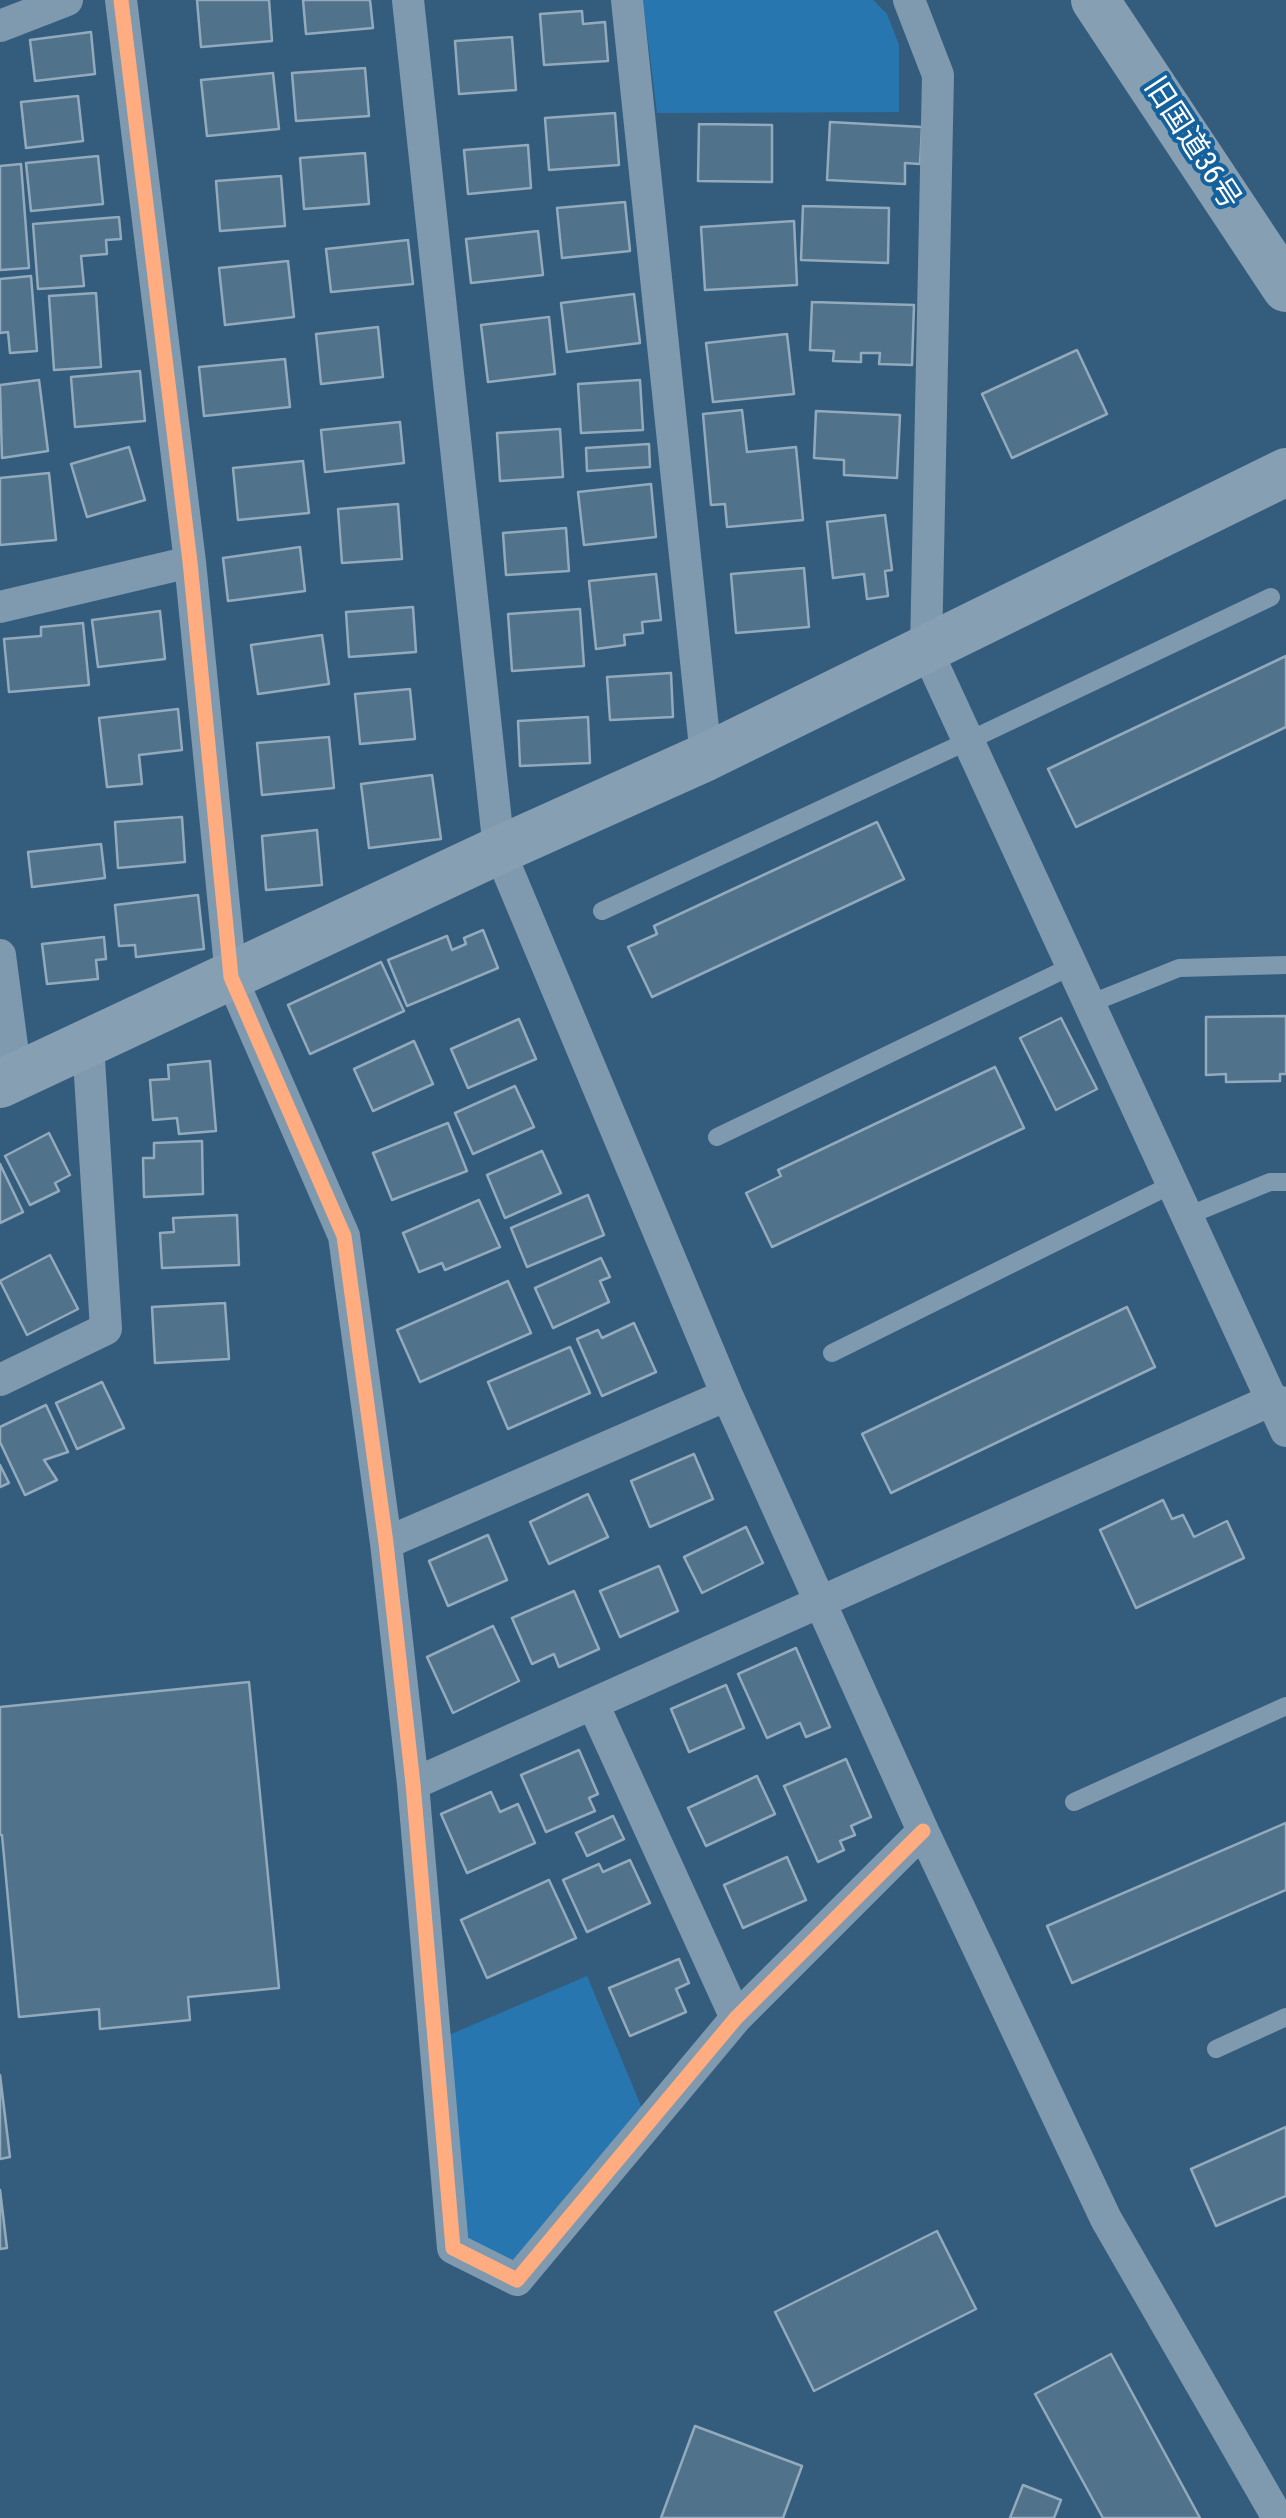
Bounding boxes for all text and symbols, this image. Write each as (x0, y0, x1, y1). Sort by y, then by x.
street label: 旧国道36号 (1135, 71, 1247, 217)

